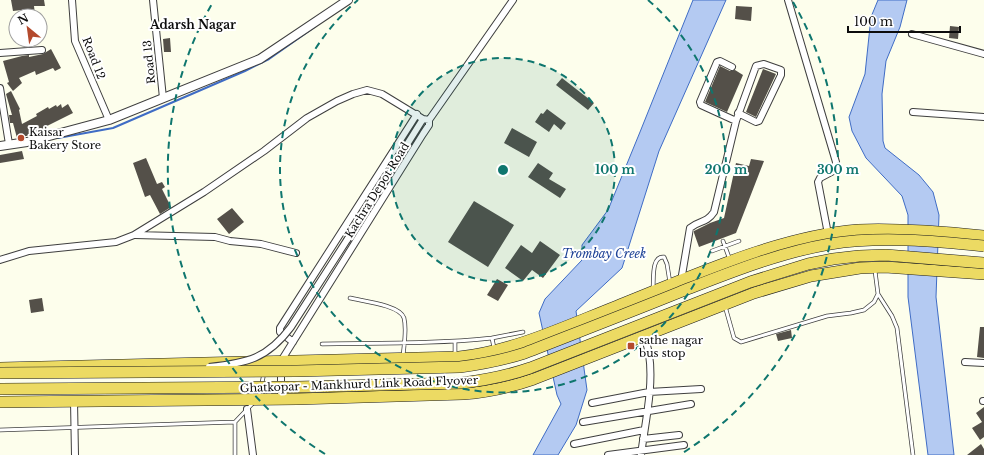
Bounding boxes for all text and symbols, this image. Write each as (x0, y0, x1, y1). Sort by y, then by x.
north arrow (8, 8, 48, 48)
scale bar (848, 8, 960, 34)
text: N (15, 10, 32, 28)
text: 100 m (854, 14, 893, 29)
district label: Adarsh Nagar (149, 17, 236, 32)
street label: Road 12 (80, 35, 109, 81)
street label: Road 13 (140, 39, 158, 85)
place label: Kaisar Bakery Store (29, 125, 101, 152)
marker: Kaisar Bakery Store (16, 133, 26, 143)
street label: Kachra Depot Road (342, 139, 412, 240)
text: 100 m (595, 162, 636, 177)
text: 200 m (705, 162, 748, 177)
text: 300 m (817, 162, 860, 177)
centre of rings (496, 163, 510, 177)
water label: Trombay Creek (562, 246, 646, 261)
place label: sathe nagar bus stop (638, 333, 704, 360)
marker: sathe nagar bus stop (626, 341, 636, 351)
street label: Ghatkopar - Mankhurd Link Road Flyover (240, 373, 479, 395)

